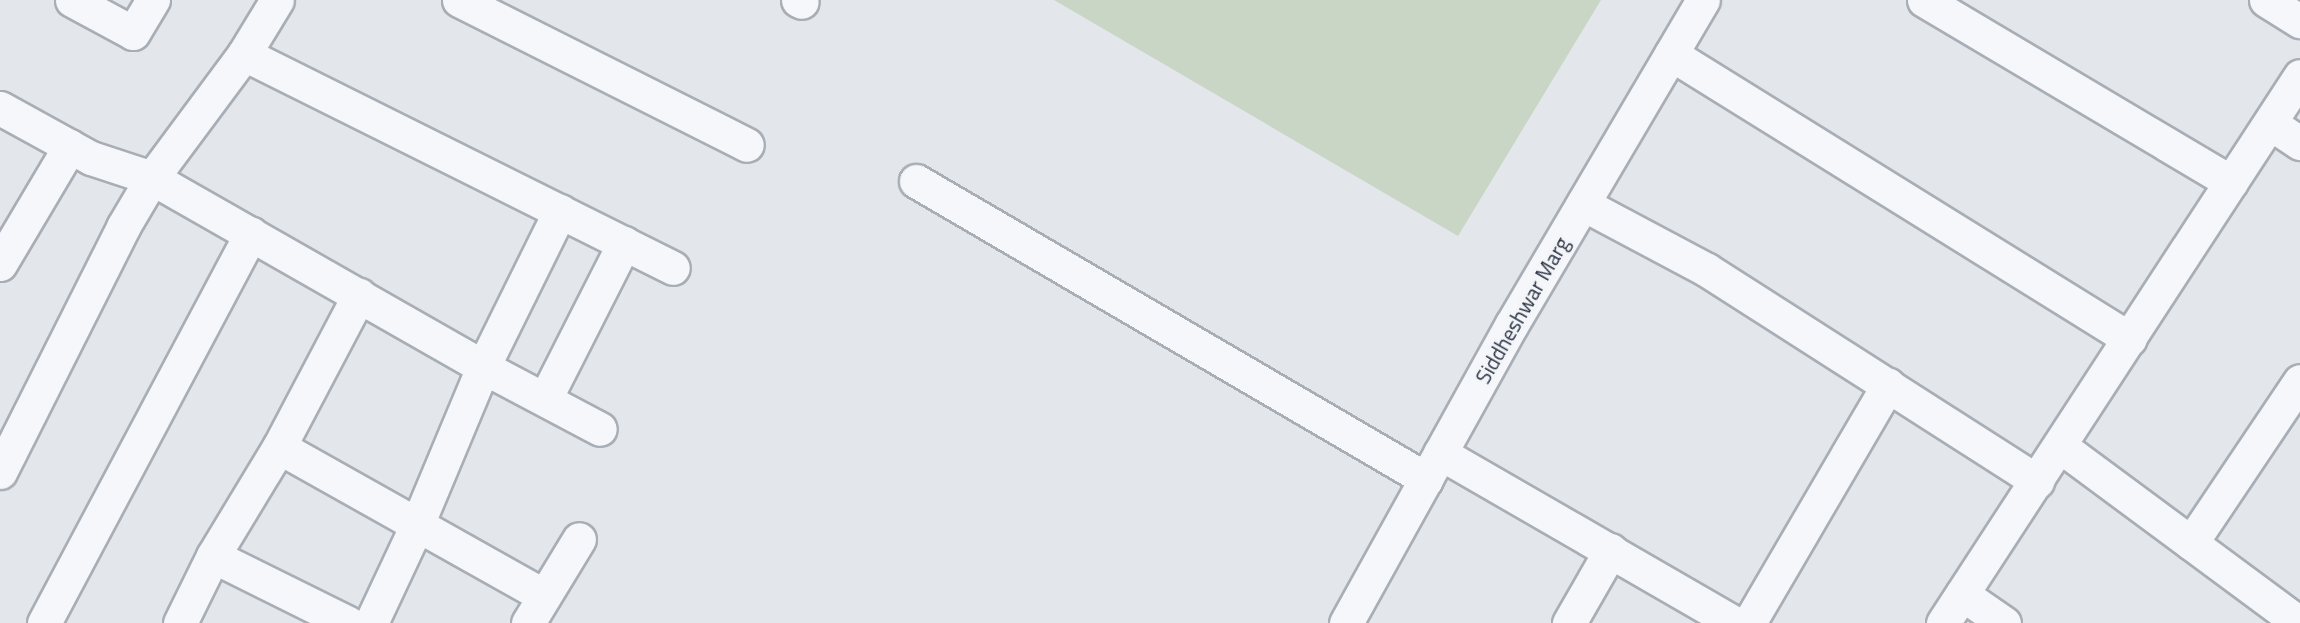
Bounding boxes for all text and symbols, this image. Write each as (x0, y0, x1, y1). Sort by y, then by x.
street label: Siddheshwar Marg (1470, 232, 1574, 388)

